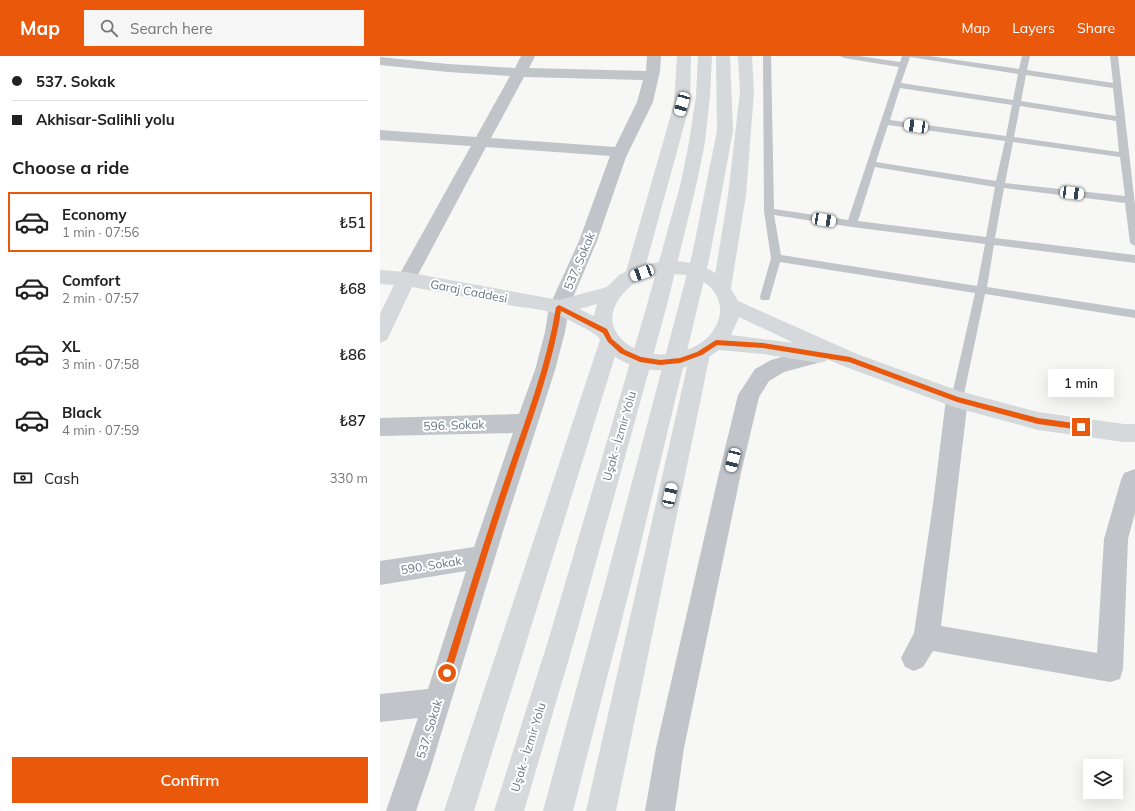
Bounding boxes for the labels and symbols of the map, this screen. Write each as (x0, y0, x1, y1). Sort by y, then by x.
car (673, 91, 691, 117)
car (903, 118, 929, 134)
car (1059, 186, 1085, 200)
car (811, 212, 837, 228)
street label: 537. Sokak (560, 229, 598, 292)
car (629, 263, 655, 283)
street label: Garaj Caddesi (429, 276, 509, 306)
callout: 1 min (1048, 369, 1114, 397)
street label: Uşak - İzmir Yolu (599, 389, 639, 483)
street label: 596. Sokak (423, 416, 486, 434)
route end (1072, 418, 1090, 436)
car (724, 447, 742, 473)
car (662, 482, 678, 508)
street label: 590. Sokak (400, 553, 463, 577)
route start (438, 664, 456, 682)
street label: 537. Sokak (413, 697, 445, 761)
street label: Uşak - İzmir Yolu (507, 700, 549, 794)

